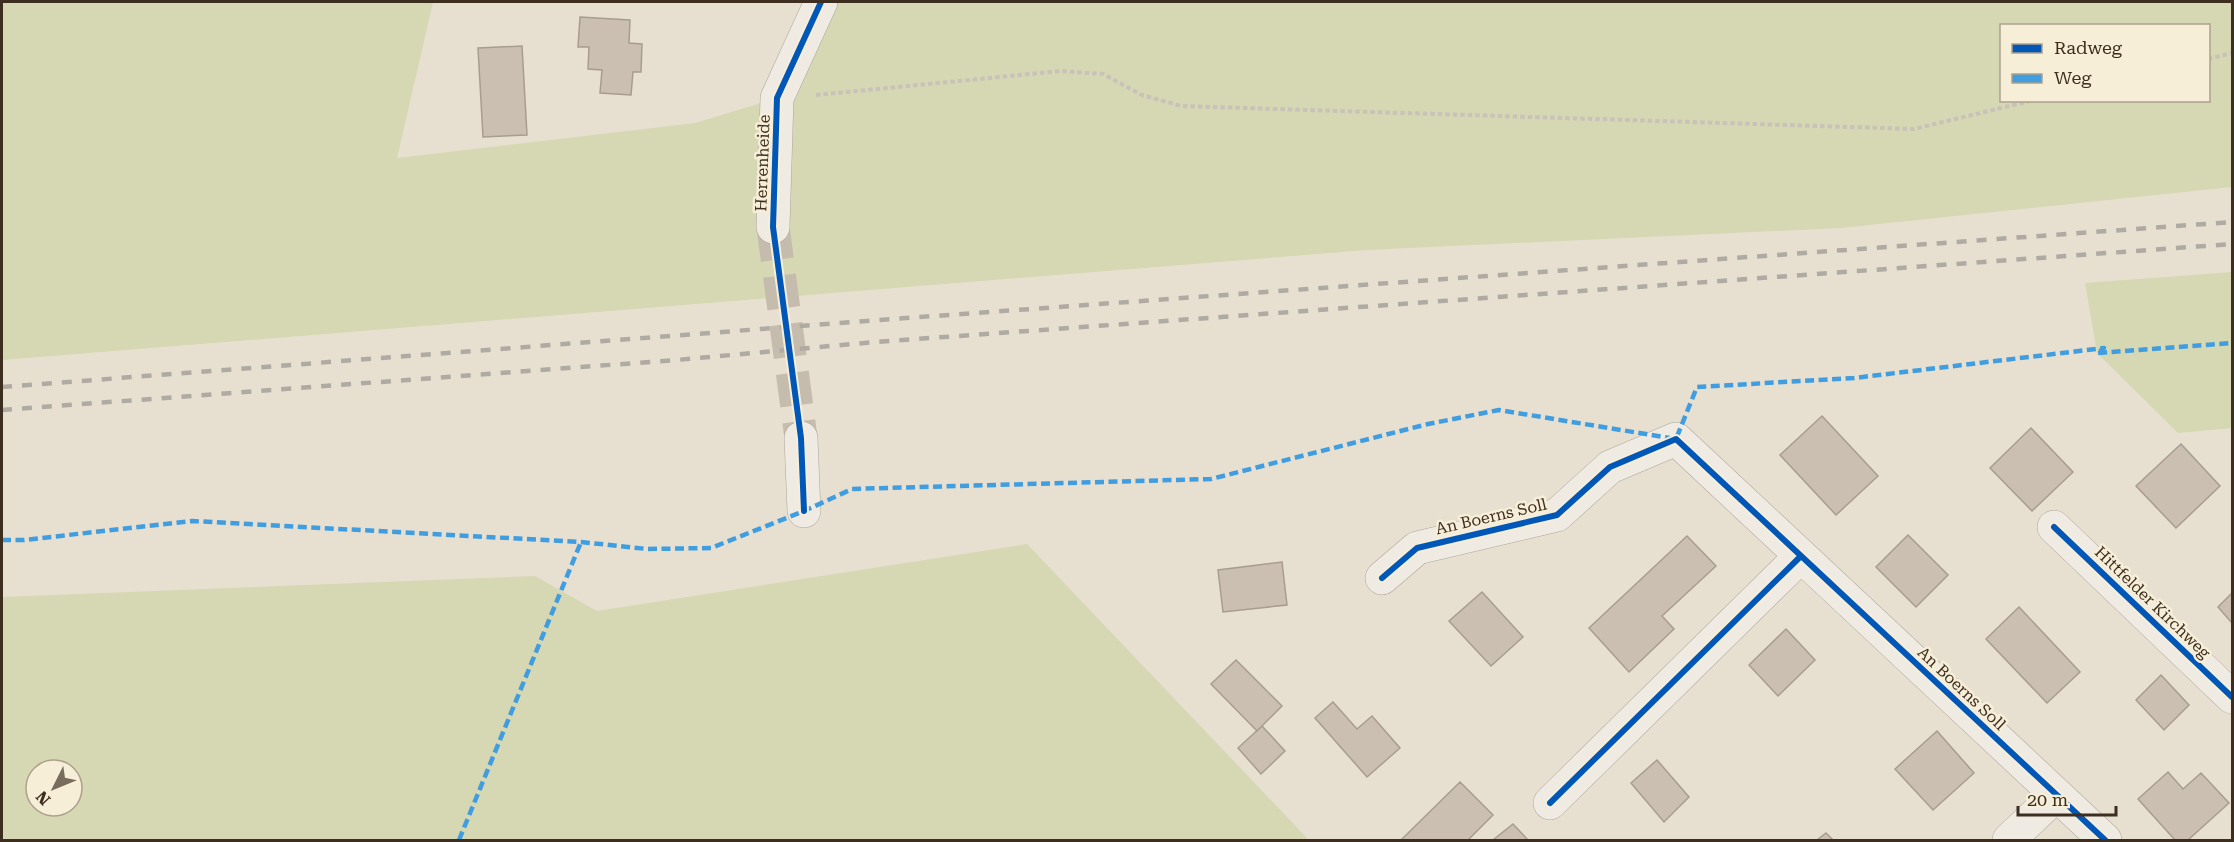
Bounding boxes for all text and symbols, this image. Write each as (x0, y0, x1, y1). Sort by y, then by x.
legend (2000, 24, 2210, 102)
text: Radweg (2054, 37, 2123, 58)
text: Weg (2054, 67, 2092, 88)
street label: Herrenheide (751, 114, 774, 212)
street label: An Boerns Soll (1434, 494, 1549, 539)
street label: Hittfelder Kirchweg (2091, 542, 2215, 663)
street label: An Boerns Soll (1914, 643, 2010, 734)
north arrow (24, 758, 84, 818)
scale bar (2018, 779, 2116, 817)
text: N (32, 787, 55, 809)
text: 20 m (2027, 789, 2068, 810)

